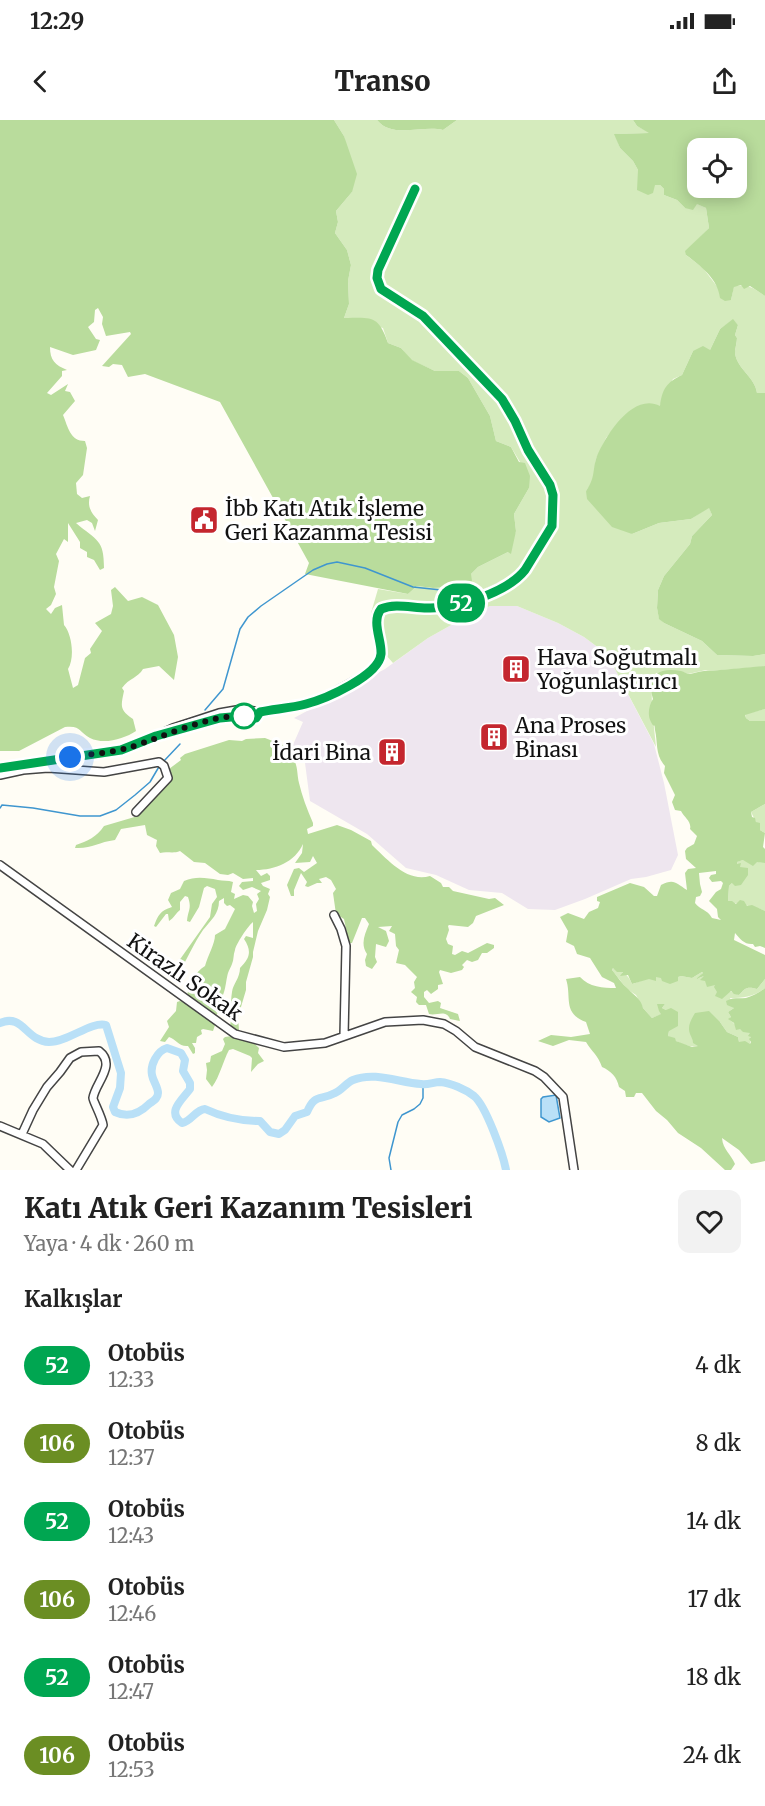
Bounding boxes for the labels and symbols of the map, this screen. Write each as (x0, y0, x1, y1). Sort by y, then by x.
place label: İbb Katı Atık İşleme Geri Kazanma Tesisi (225, 495, 432, 546)
public building icon: İbb Katı Atık İşleme Geri Kazanma Tesisi (188, 504, 220, 536)
line badge: 52 (434, 584, 488, 622)
place label: Hava Soğutmalı Yoğunlaştırıcı (536, 644, 698, 695)
building icon: Hava Soğutmalı Yoğunlaştırıcı (500, 653, 532, 685)
unlabelled marker (231, 703, 257, 729)
place label: Ana Proses Binası (514, 712, 626, 763)
building icon: Ana Proses Binası (478, 721, 510, 753)
building icon: İdari Bina (376, 736, 408, 768)
place label: İdari Bina (272, 739, 371, 766)
your location (55, 742, 85, 772)
street label: Kirazlı Sokak (122, 927, 248, 1027)

